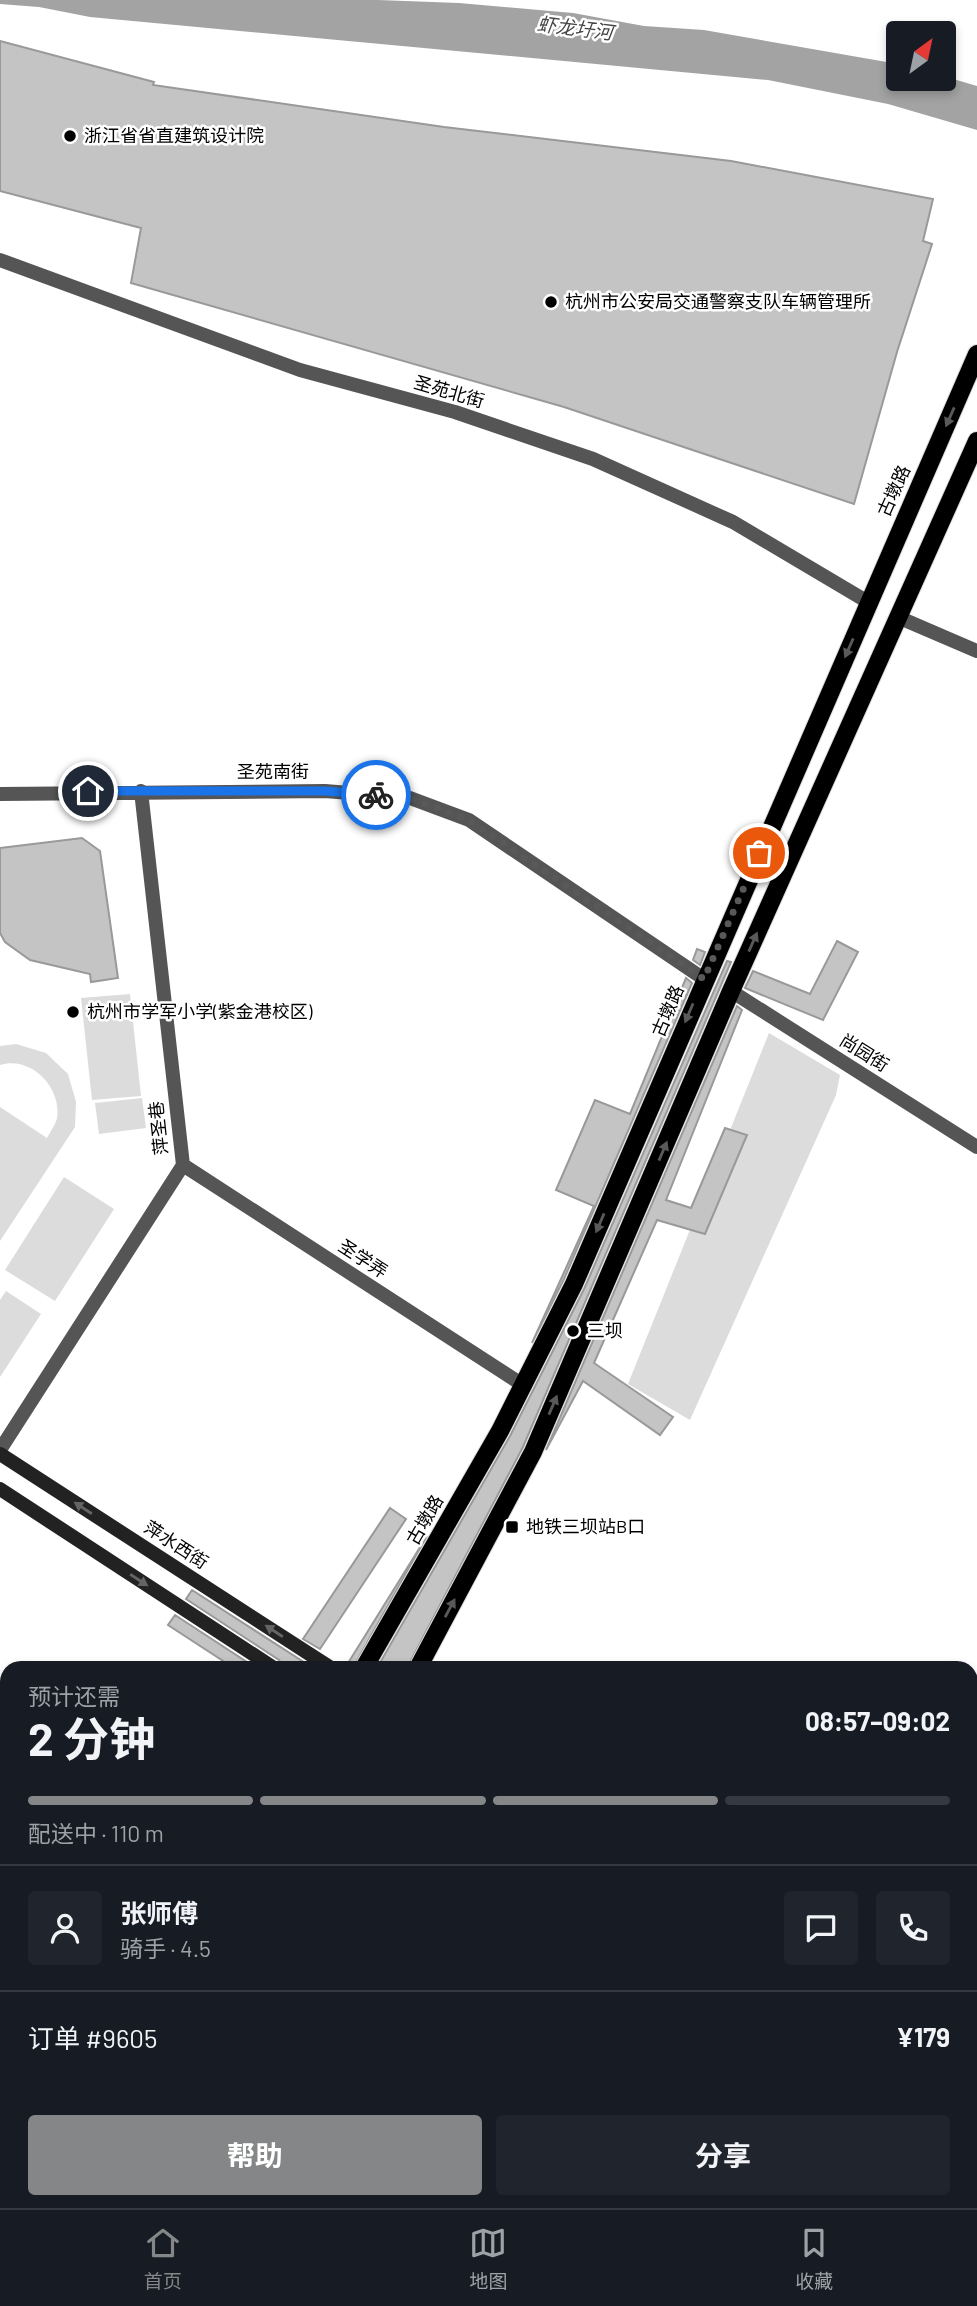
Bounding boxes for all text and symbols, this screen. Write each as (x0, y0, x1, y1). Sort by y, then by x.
water label: 虾龙圩河 (536, 11, 618, 44)
north arrow (886, 21, 956, 91)
map controls (886, 21, 956, 91)
place label: 浙江省省直建筑设计院 (84, 124, 264, 146)
marker: 浙江省省直建筑设计院 (62, 128, 78, 144)
place label: 杭州市公安局交通警察支队车辆管理所 (565, 290, 871, 312)
marker: 杭州市公安局交通警察支队车辆管理所 (543, 294, 559, 310)
street label: 圣苑北街 (412, 371, 487, 412)
one-way arrow (944, 407, 956, 427)
street label: 古墩路 (872, 461, 914, 520)
one-way arrow (843, 637, 854, 658)
street label: 圣苑南街 (237, 760, 309, 782)
courier (341, 760, 411, 830)
pin (58, 761, 118, 821)
icon: home (69, 772, 107, 810)
icon: bike (357, 776, 395, 814)
pin (729, 823, 789, 883)
icon: bag (740, 834, 778, 872)
one-way arrow (747, 932, 759, 952)
street label: 古墩路 (646, 981, 688, 1040)
place label: 杭州市学军小学(紫金港校区) (87, 1000, 313, 1022)
one-way arrow (684, 1003, 695, 1024)
marker: 杭州市学军小学(紫金港校区) (65, 1004, 81, 1020)
street label: 尚园街 (836, 1029, 893, 1076)
street label: 萍圣巷 (144, 1100, 172, 1156)
one-way arrow (657, 1141, 669, 1161)
one-way arrow (594, 1212, 605, 1233)
street label: 圣学弄 (335, 1234, 392, 1282)
place label: 三坝 (587, 1319, 623, 1341)
marker: 三坝 (565, 1323, 581, 1339)
one-way arrow (548, 1394, 559, 1415)
street label: 古墩路 (401, 1491, 447, 1548)
one-way arrow (73, 1501, 92, 1514)
street label: 萍水西街 (140, 1515, 213, 1573)
place label: 地铁三坝站B口 (526, 1515, 645, 1537)
marker: 地铁三坝站B口 (504, 1519, 520, 1535)
one-way arrow (130, 1574, 149, 1587)
one-way arrow (444, 1598, 456, 1617)
one-way arrow (264, 1625, 283, 1638)
text: 预计还需 (28, 1682, 120, 1710)
text: 08:57–09:02 (805, 1705, 950, 1736)
text: 2 分钟 (28, 1710, 155, 1765)
text: 配送中 · 110 m (28, 1819, 164, 1847)
button: person (28, 1891, 102, 1965)
button: chat (784, 1891, 858, 1965)
button: phone (876, 1891, 950, 1965)
text: 张师傅 (120, 1897, 198, 1928)
text: 骑手 · 4.5 (120, 1934, 211, 1962)
text: ¥179 (896, 2021, 950, 2052)
text: 订单 #9605 (28, 2022, 157, 2053)
button: 帮助 (28, 2115, 482, 2195)
button: 分享 (496, 2115, 950, 2195)
tab: 首页 (144, 2224, 182, 2293)
tab: 地图 (469, 2224, 507, 2293)
tab: 收藏 (795, 2224, 833, 2293)

